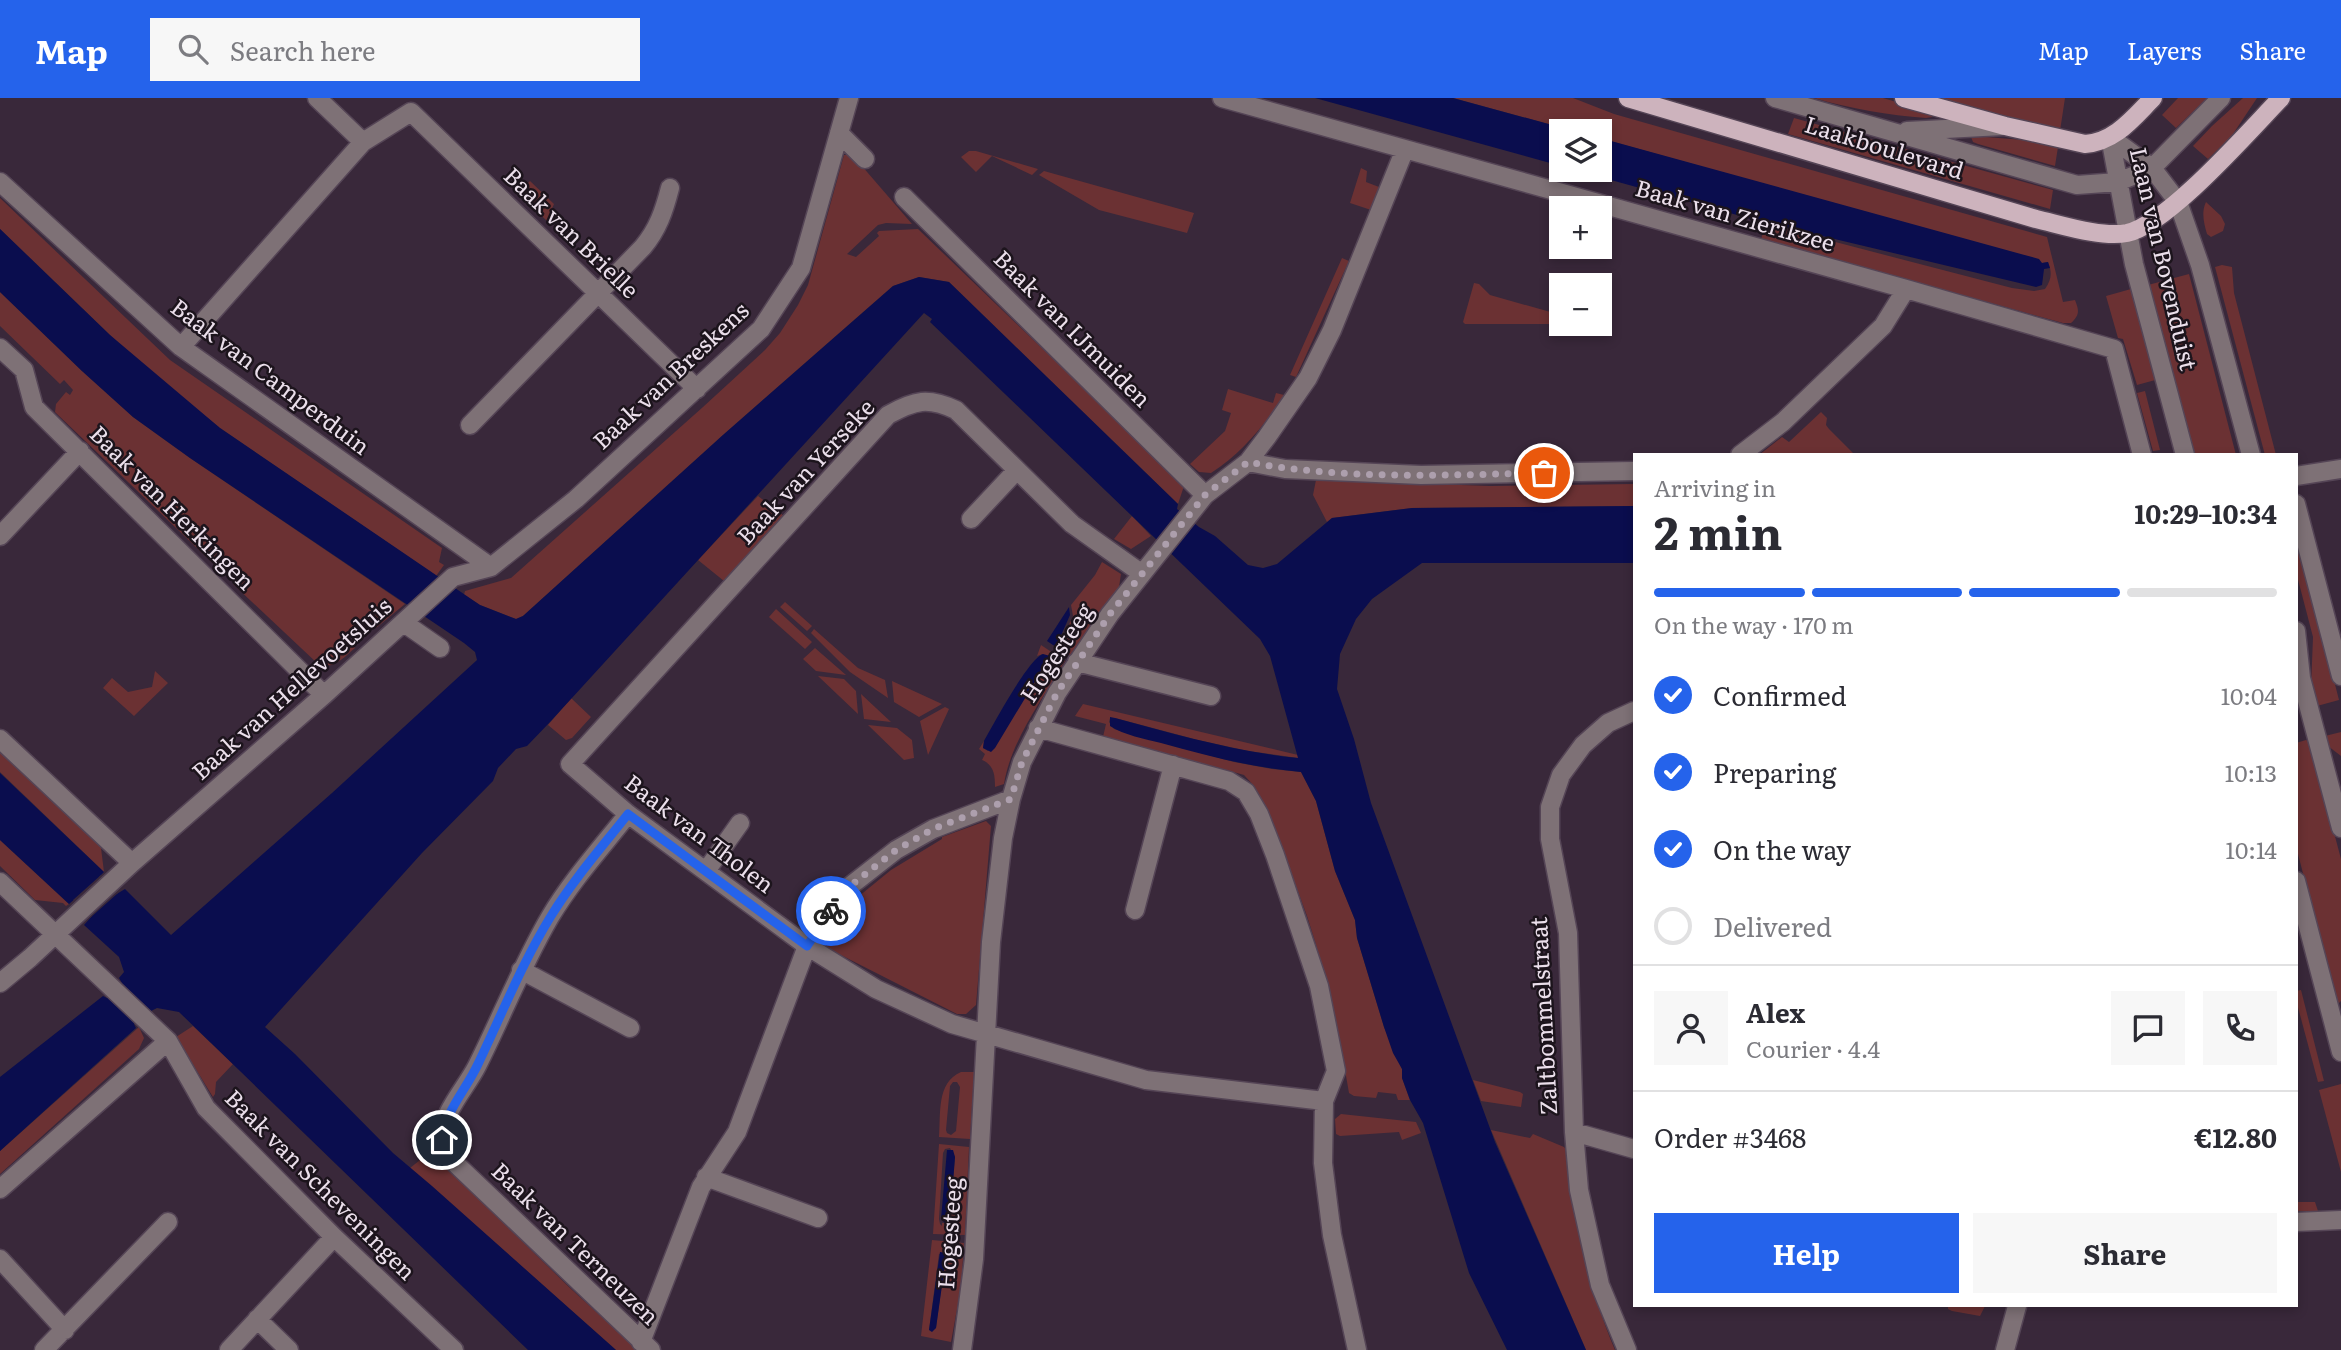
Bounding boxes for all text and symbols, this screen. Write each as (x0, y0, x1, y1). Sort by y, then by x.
search box (150, 18, 640, 81)
text: Map (35, 25, 108, 74)
icon: search (174, 30, 212, 68)
text: Search here (230, 30, 376, 69)
text: Map (2038, 32, 2089, 67)
text: Layers (2127, 32, 2201, 67)
text: Share (2239, 32, 2306, 67)
street label: Laakboulevard (1801, 106, 1968, 186)
map controls (1549, 119, 1612, 336)
button: layers (1549, 119, 1612, 182)
street label: Laan van Bovenduist (2123, 144, 2207, 374)
street label: Baak van Brielle (497, 158, 648, 305)
street label: Baak van Zierikzee (1632, 169, 1839, 259)
button: + (1549, 196, 1612, 259)
street label: Baak van IJmuiden (987, 241, 1160, 414)
button: − (1549, 273, 1612, 336)
street label: Baak van Camperduin (164, 289, 378, 462)
street label: Baak van Breskens (584, 293, 755, 456)
street label: Baak van Yerseke (728, 390, 881, 551)
street label: Baak van Herkingen (83, 416, 264, 597)
pin (1514, 443, 1574, 503)
icon: bag (1525, 454, 1563, 492)
text: Arriving in (1654, 470, 1776, 504)
text: 10:29–10:34 (2135, 493, 2277, 532)
text: 2 min (1654, 496, 1783, 564)
street label: Baak van Hellevoetsluis (183, 588, 398, 787)
street label: Hogesteeg (1010, 595, 1100, 708)
text: On the way · 170 m (1654, 607, 1854, 641)
text: Confirmed (1713, 675, 1847, 714)
icon: check (1654, 676, 1692, 714)
text: 10:04 (2221, 678, 2277, 712)
text: Preparing (1713, 752, 1836, 791)
icon: check (1654, 753, 1692, 791)
text: 10:13 (2225, 755, 2277, 789)
street label: Baak van Tholen (618, 765, 782, 900)
text: On the way (1713, 829, 1851, 868)
icon: check (1654, 830, 1692, 868)
text: 10:14 (2226, 832, 2277, 866)
courier (796, 876, 866, 946)
icon: bike (812, 892, 850, 930)
text: Delivered (1713, 906, 1832, 945)
street label: Zaltbommelstraat (1520, 916, 1564, 1116)
button: person (1654, 991, 1728, 1065)
button: chat (2111, 991, 2185, 1065)
button: phone (2203, 991, 2277, 1065)
text: Alex (1746, 992, 1805, 1031)
text: Courier · 4.4 (1746, 1031, 1880, 1065)
street label: Baak van Scheveningen (218, 1080, 425, 1287)
pin (412, 1110, 472, 1170)
text: Order #3468 (1654, 1117, 1806, 1156)
text: €12.80 (2194, 1117, 2277, 1156)
icon: home (423, 1121, 461, 1159)
street label: Baak van Terneuzen (485, 1153, 668, 1332)
street label: Hogesteeg (927, 1175, 969, 1290)
button: Help (1654, 1213, 1959, 1293)
button: Share (1973, 1213, 2277, 1293)

